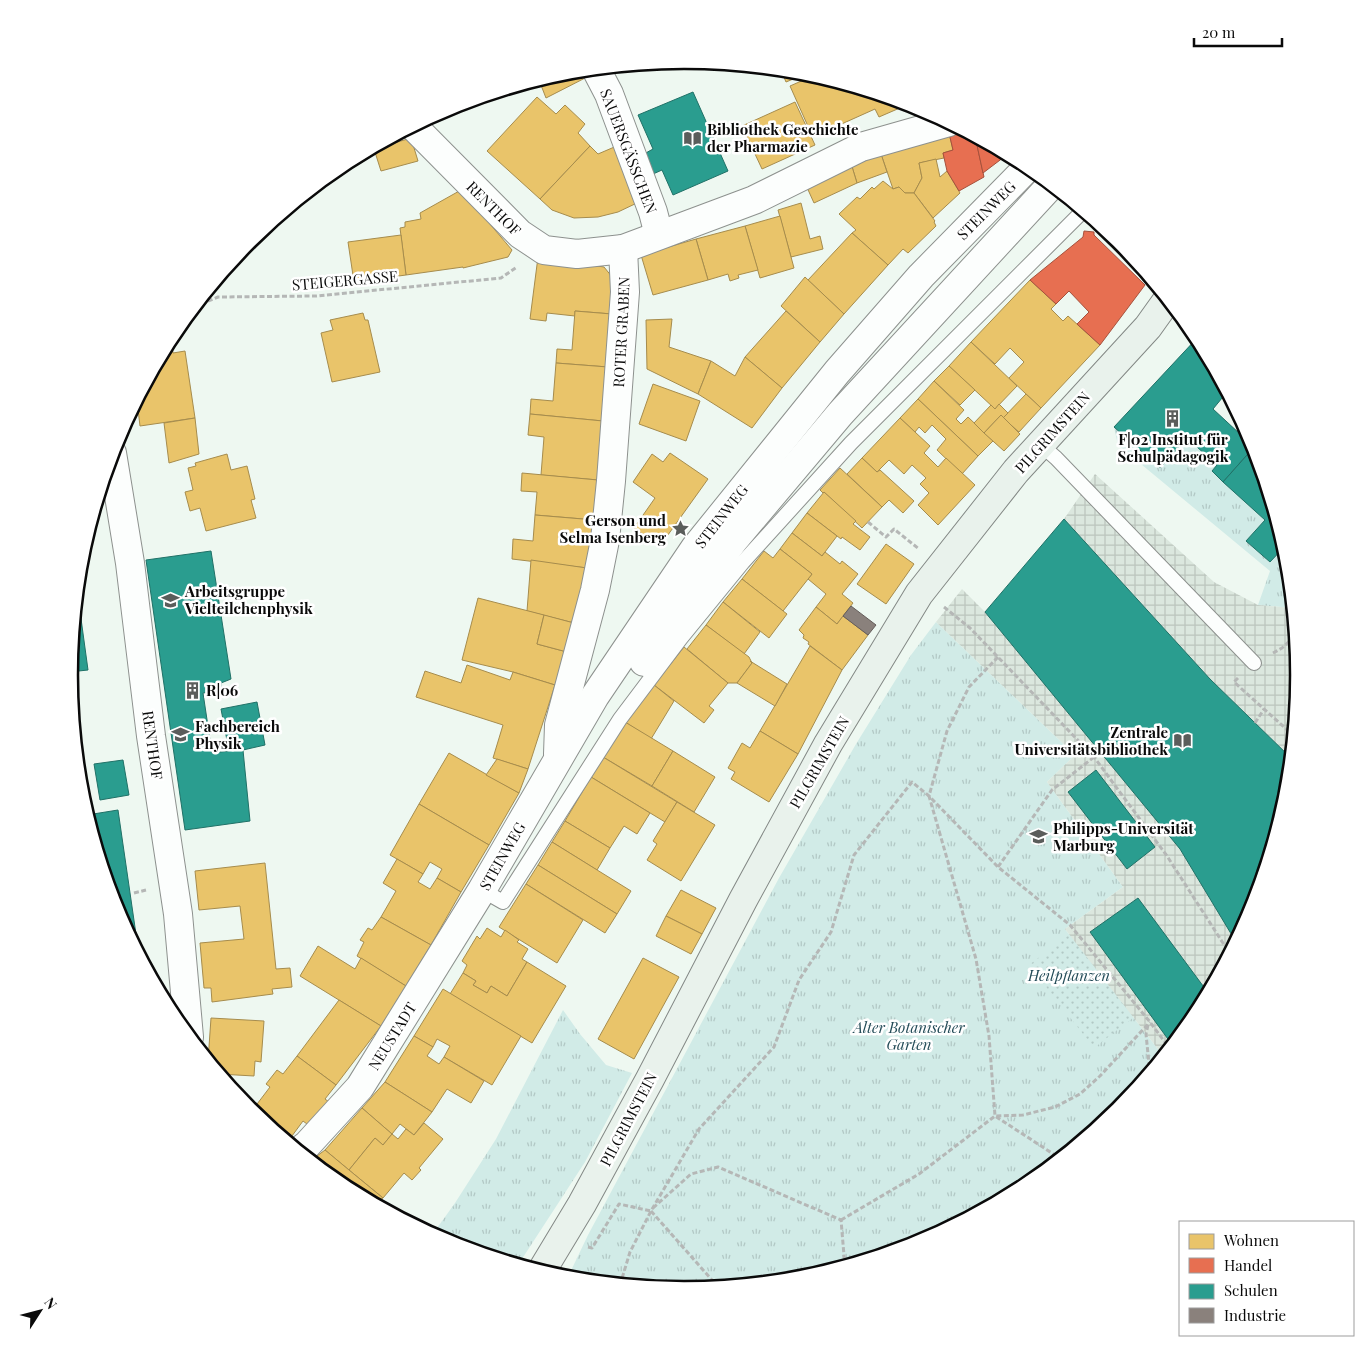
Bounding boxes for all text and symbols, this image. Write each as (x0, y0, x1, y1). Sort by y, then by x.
scale bar (1194, 15, 1282, 47)
text: 20 m (1202, 22, 1236, 42)
street label: SAUERSGÄSSCHEN (596, 86, 662, 217)
place label: Bibliothek Geschichte der Pharmazie (707, 119, 859, 156)
library icon: Bibliothek Geschichte der Pharmazie (683, 128, 703, 148)
street label: RENTHOF (462, 176, 526, 240)
street label: STEINWEG (952, 176, 1020, 244)
street label: STEIGERGASSE (291, 265, 399, 295)
street label: ROTER GRABEN (608, 276, 634, 388)
street label: PILGRIMSTEIN (1010, 387, 1094, 477)
building icon: F|02 Institut für Schulpädagogik (1163, 408, 1183, 428)
place label: F|02 Institut für Schulpädagogik (1118, 429, 1229, 466)
street label: STEINWEG (690, 480, 752, 552)
place label: Gerson und Selma Isenberg (560, 510, 667, 547)
place icon: Gerson und Selma Isenberg (670, 519, 690, 539)
place label: Arbeitsgruppe Vielteilchenphysik (184, 581, 313, 618)
school or university icon: Arbeitsgruppe Vielteilchenphysik (161, 590, 181, 610)
building icon: R|06 (182, 680, 202, 700)
place label: R|06 (206, 680, 238, 700)
street label: RENTHOF (138, 709, 168, 781)
street label: PILGRIMSTEIN (785, 712, 854, 812)
place label: Fachbereich Physik (195, 716, 280, 753)
place label: Zentrale Universitätsbibliothek (1015, 722, 1168, 759)
school or university icon: Fachbereich Physik (171, 725, 191, 745)
library icon: Zentrale Universitätsbibliothek (1172, 731, 1192, 751)
street label: STEINWEG (474, 818, 530, 894)
place label: Philipps-Universität Marburg (1053, 818, 1194, 855)
school or university icon: Philipps-Universität Marburg (1029, 827, 1049, 847)
park label: Heilpflanzen (1027, 965, 1110, 985)
street label: NEUSTADT (363, 998, 421, 1074)
park label: Alter Botanischer Garten (851, 1017, 965, 1054)
street label: PILGRIMSTEIN (595, 1068, 661, 1169)
legend (1179, 1221, 1354, 1336)
text: Wohnen (1223, 1230, 1279, 1250)
text: Handel (1224, 1255, 1272, 1275)
text: Schulen (1224, 1280, 1278, 1300)
north arrow (15, 1286, 65, 1336)
text: N (40, 1293, 62, 1313)
text: Industrie (1224, 1305, 1286, 1325)

